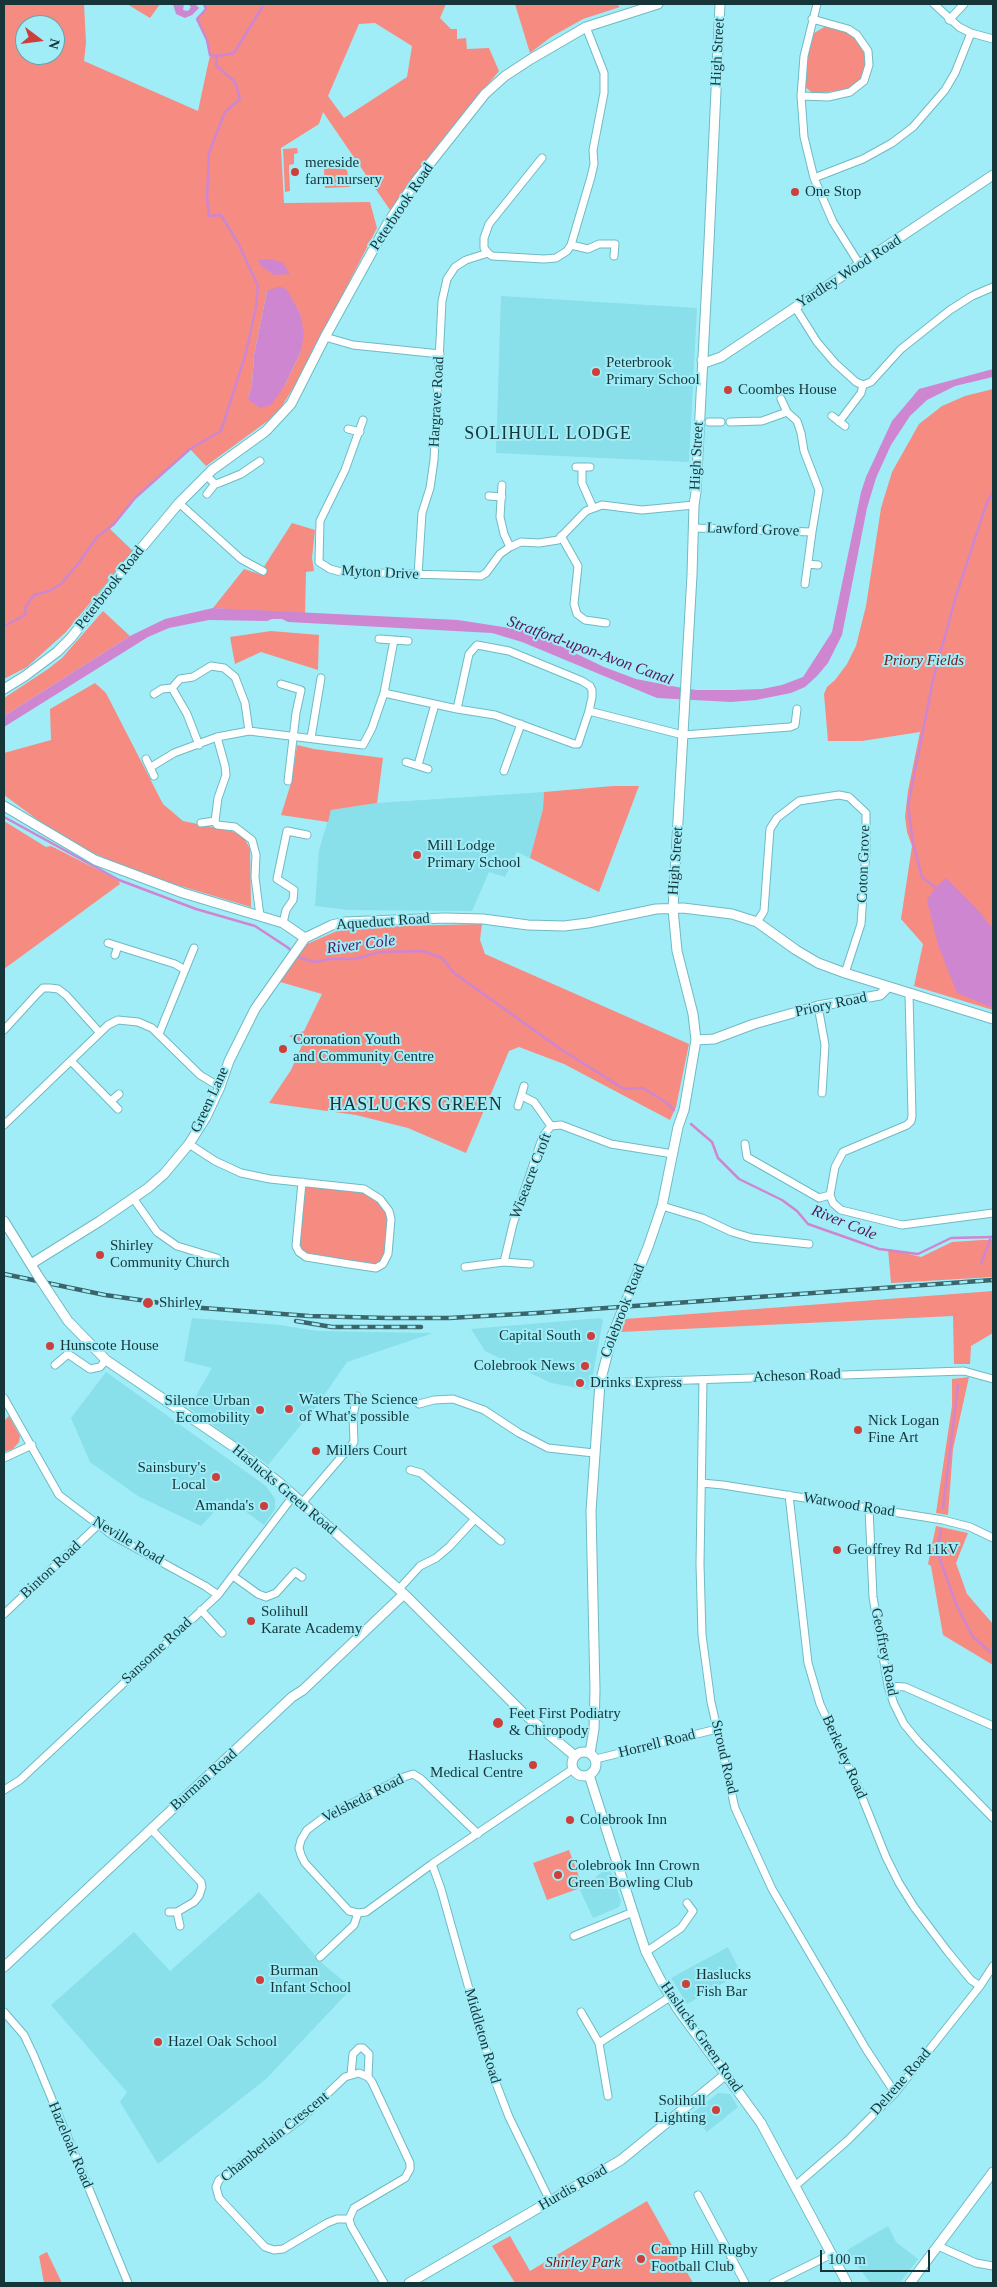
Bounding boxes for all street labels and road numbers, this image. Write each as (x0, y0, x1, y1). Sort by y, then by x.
street label: High Street (707, 17, 729, 87)
street label: Peterbrook Road (366, 160, 438, 254)
street label: Yardley Wood Road (793, 231, 905, 313)
street label: Hargrave Road (426, 356, 448, 448)
street label: High Street (686, 421, 708, 491)
street label: Lawford Grove (706, 519, 800, 541)
street label: Peterbrook Road (72, 543, 148, 633)
street label: Myton Drive (341, 562, 419, 584)
street label: Coton Grove (854, 825, 874, 903)
street label: High Street (665, 826, 687, 896)
street label: Aqueduct Road (336, 910, 430, 934)
street label: Priory Road (793, 989, 869, 1021)
street label: Green Lane (187, 1064, 233, 1136)
street label: Wiseacre Croft (506, 1130, 556, 1222)
street label: Colebrook Road (597, 1262, 649, 1360)
street label: Acheson Road (753, 1365, 841, 1387)
street label: Haslucks Green Road (228, 1441, 340, 1539)
street label: Watwood Road (802, 1489, 896, 1521)
street label: Neville Road (89, 1513, 167, 1569)
street label: Binton Road (17, 1537, 85, 1603)
street label: Geoffrey Road (867, 1606, 901, 1698)
street label: Sansome Road (118, 1614, 196, 1688)
street label: Berkeley Road (818, 1712, 870, 1802)
street label: Stroud Road (707, 1718, 741, 1796)
street label: Horrell Road (617, 1726, 697, 1762)
street label: Burman Road (167, 1745, 241, 1815)
street label: Velsheda Road (319, 1771, 407, 1827)
street label: Haslucks Green Road (656, 1978, 746, 2096)
street label: Middleton Road (460, 1986, 504, 2086)
street label: Delrene Road (867, 2045, 935, 2119)
street label: Chamberlain Crescent (217, 2088, 333, 2186)
street label: Hazeloak Road (44, 2099, 96, 2191)
street label: Hurdis Road (535, 2161, 611, 2215)

